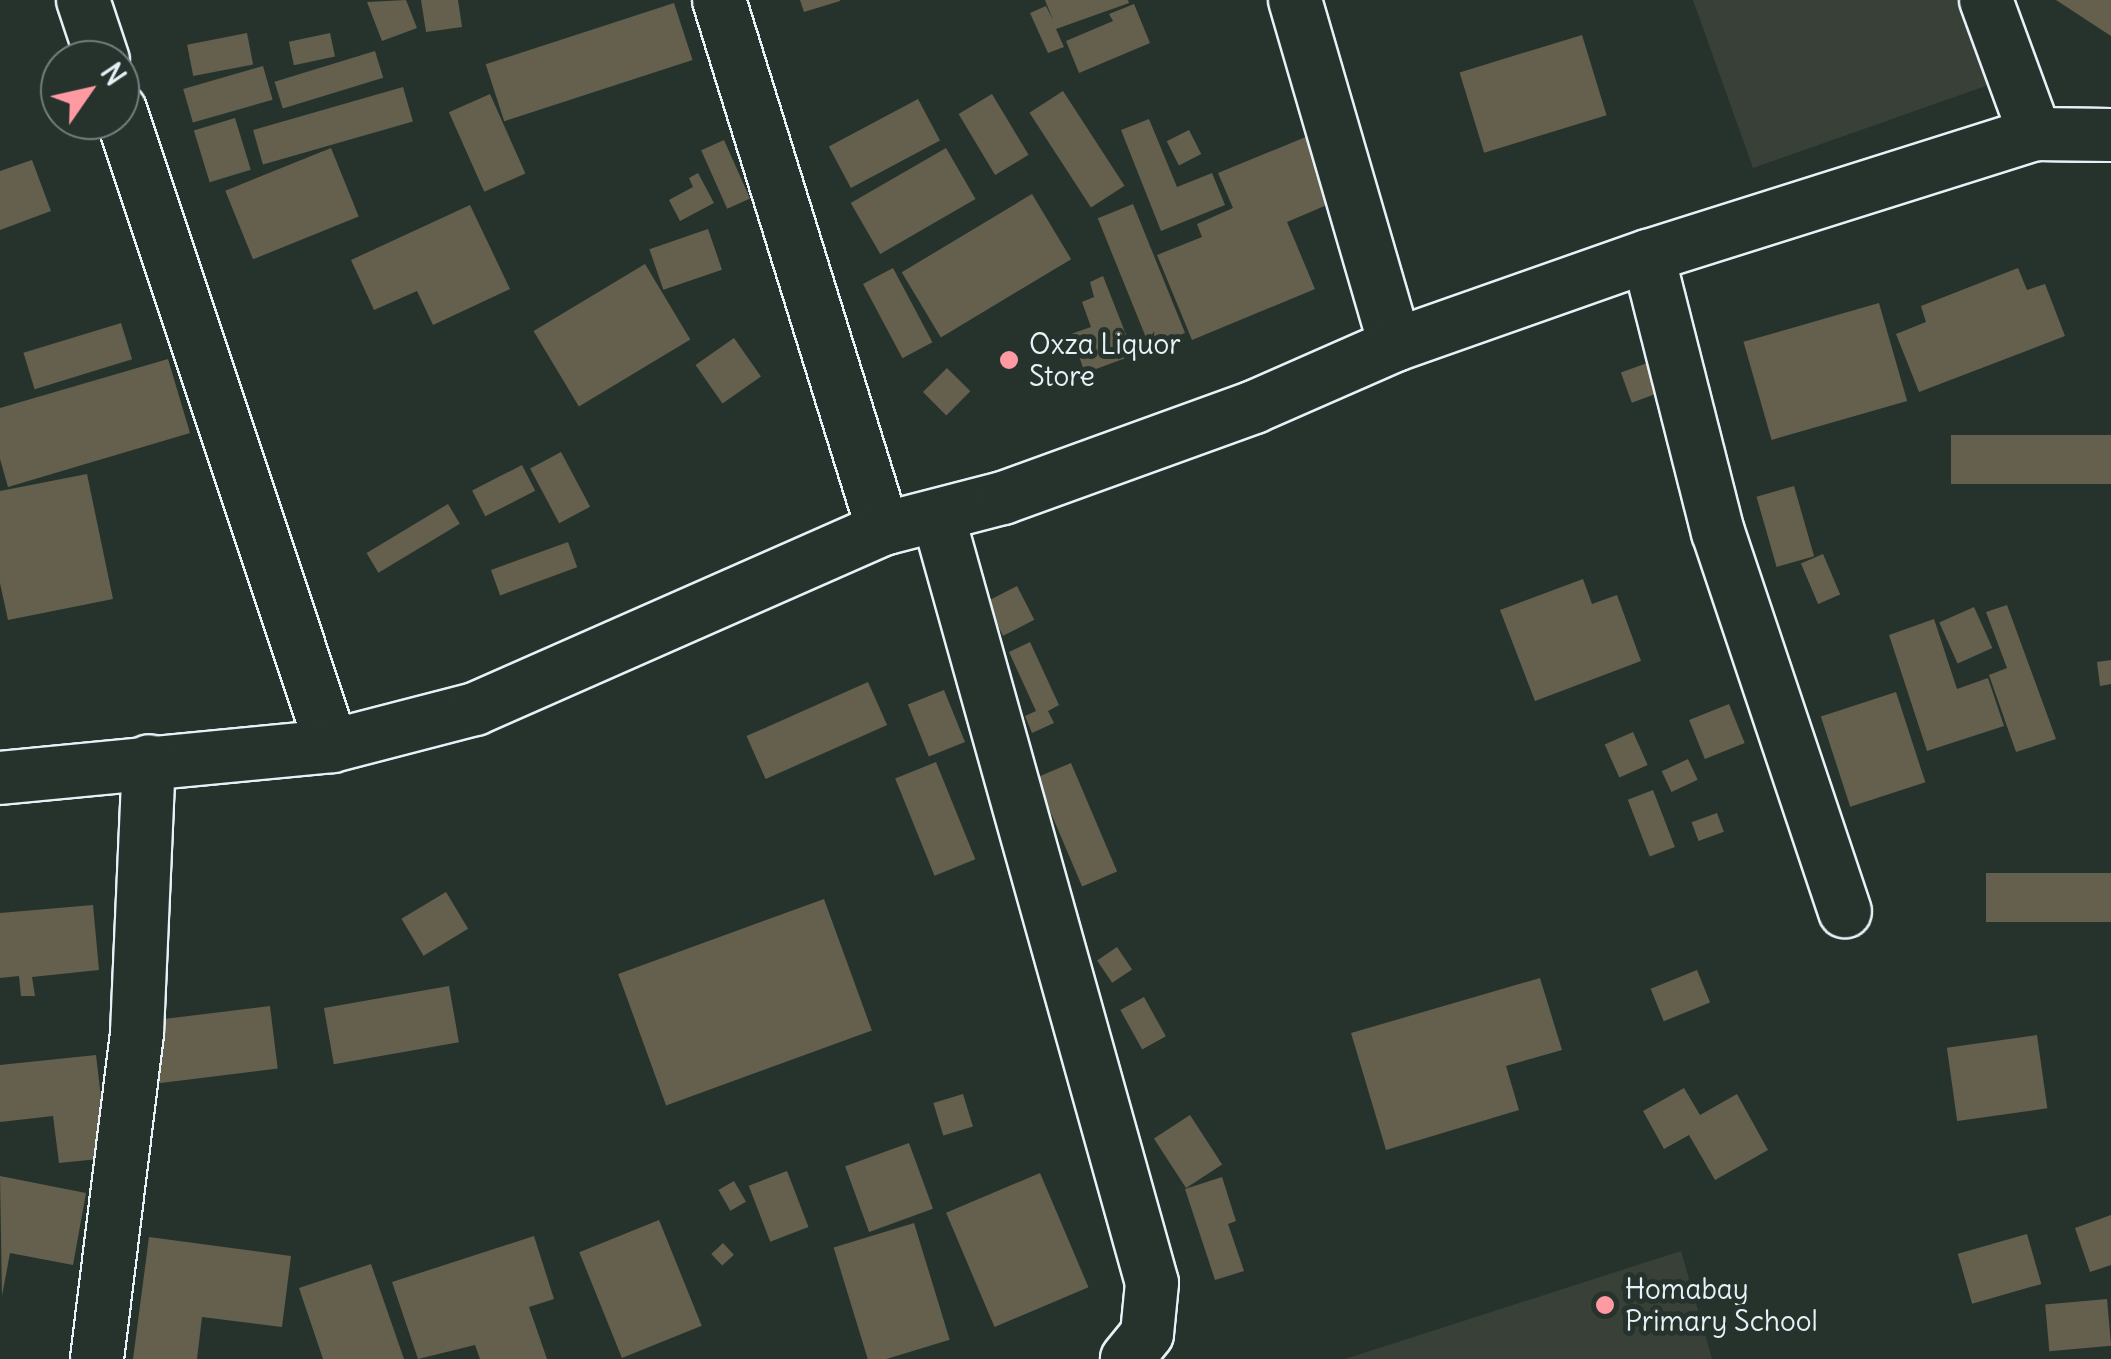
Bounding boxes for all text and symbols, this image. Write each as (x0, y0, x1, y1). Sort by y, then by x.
north arrow (40, 40, 140, 140)
text: N (93, 56, 134, 92)
place label: Oxza Liquor Store (1029, 327, 1181, 393)
marker: Oxza Liquor Store (998, 349, 1020, 371)
place label: Homabay Primary School (1625, 1272, 1818, 1338)
marker: Homabay Primary School (1594, 1294, 1616, 1316)

